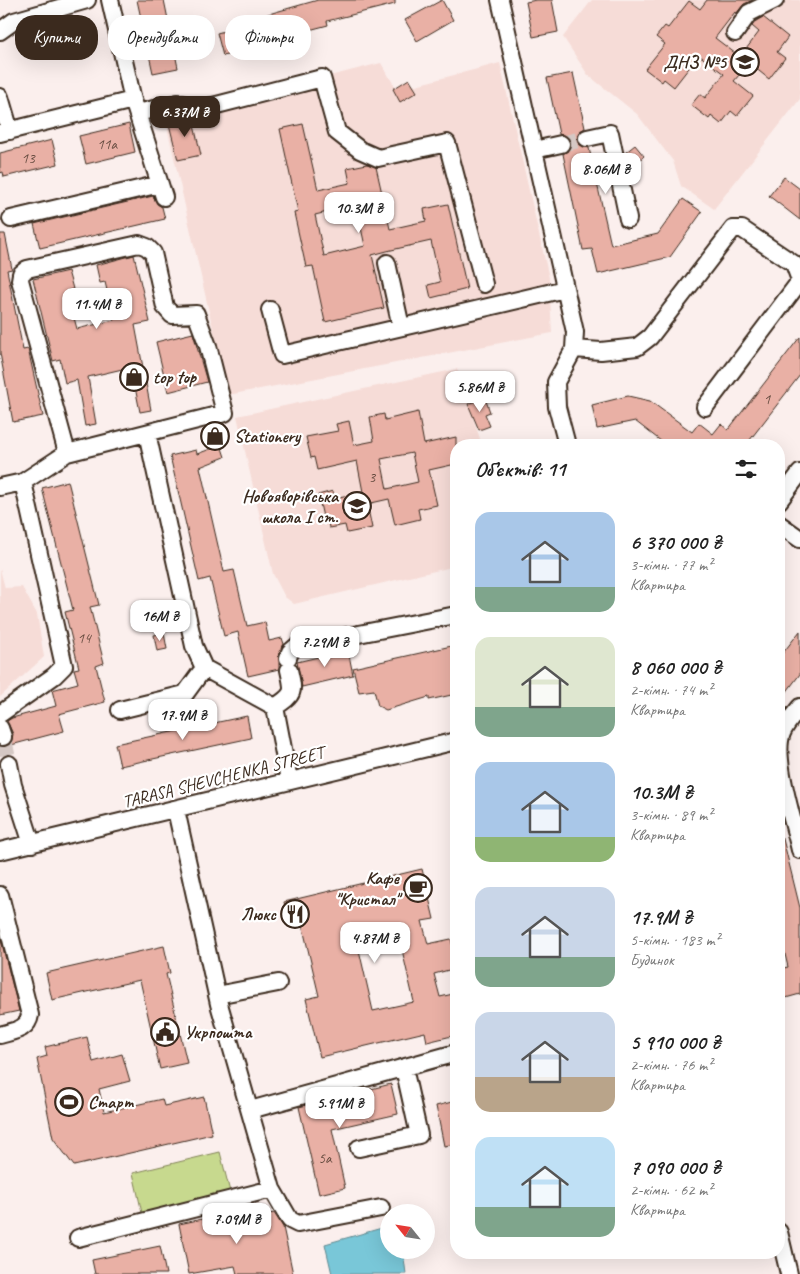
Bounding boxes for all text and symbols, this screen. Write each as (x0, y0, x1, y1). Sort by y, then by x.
chip: Купити (15, 15, 98, 60)
chip: Орендувати (108, 15, 215, 60)
chip: Фільтри (225, 15, 311, 60)
school or university icon: ДНЗ №5 (730, 47, 760, 77)
place label: ДНЗ №5 (663, 51, 728, 73)
pin: 6.37M ₴ (139, 96, 231, 138)
text: 6.37M ₴ (161, 102, 209, 122)
house number: 11а (97, 135, 118, 154)
house number: 13 (21, 149, 36, 168)
pin: 8.06M ₴ (560, 152, 652, 195)
text: 8.06M ₴ (582, 159, 630, 179)
pin: 10.3M ₴ (313, 192, 405, 234)
text: 10.3M ₴ (335, 198, 383, 218)
pin: 11.4M ₴ (51, 288, 143, 330)
text: 11.4M ₴ (73, 294, 121, 314)
shop icon: top top (119, 362, 149, 392)
place label: top top (153, 366, 197, 388)
pin: 5.86M ₴ (434, 370, 526, 413)
text: 5.86M ₴ (456, 377, 504, 397)
house number: 1 (764, 390, 772, 409)
shop icon: Stationery (200, 421, 230, 451)
place label: Stationery (234, 425, 302, 447)
icon: filters (732, 455, 760, 483)
text: Об’єктів: 11 (475, 456, 565, 482)
house number: 3 (369, 468, 377, 487)
place label: Новояворівська школа І ст. (242, 485, 340, 528)
school or university icon: Новояворівська школа І ст. (342, 491, 372, 521)
text: 6 370 000 ₴ (630, 529, 721, 555)
icon: home (515, 532, 575, 592)
text: 3-кімн. · 77 m² (630, 555, 712, 575)
text: Квартира (630, 575, 685, 595)
pin: 16M ₴ (125, 600, 195, 642)
text: 16M ₴ (141, 606, 179, 626)
pin: 7.29M ₴ (279, 626, 371, 668)
house number: 14 (77, 629, 92, 648)
text: 7.29M ₴ (301, 632, 349, 652)
text: 8 060 000 ₴ (630, 654, 721, 680)
icon: home (515, 657, 575, 717)
text: 2-кімн. · 74 m² (630, 680, 712, 700)
pin: 17.9M ₴ (137, 698, 229, 741)
text: Квартира (630, 700, 685, 720)
text: 17.9M ₴ (159, 705, 207, 725)
street label: TARASA SHEVCHENKA STREET (120, 740, 330, 813)
text: 10.3M ₴ (630, 779, 693, 805)
icon: home (515, 782, 575, 842)
text: 3-кімн. · 89 m² (630, 805, 712, 825)
text: Квартира (630, 825, 685, 845)
place label: Кафе "Кристал" (335, 867, 403, 910)
cafe icon: Кафе "Кристал" (403, 873, 433, 903)
restaurant icon: Люкс (280, 899, 310, 929)
place label: Люкс (241, 903, 277, 925)
text: 17.9M ₴ (630, 904, 692, 930)
icon: home (515, 907, 575, 967)
pin: 4.87M ₴ (329, 922, 421, 964)
text: 4.87M ₴ (351, 928, 399, 948)
text: 5-кімн. · 183 m² (630, 930, 720, 950)
text: Будинок (630, 950, 674, 970)
public building icon: Укрпошта (150, 1017, 180, 1047)
place label: Укрпошта (184, 1021, 253, 1043)
text: 5 910 000 ₴ (630, 1029, 720, 1055)
icon: home (515, 1032, 575, 1092)
text: 2-кімн. · 76 m² (630, 1055, 712, 1075)
text: Квартира (630, 1075, 685, 1095)
pin: 5.91M ₴ (294, 1086, 386, 1129)
sports icon: Старт (54, 1087, 84, 1117)
place label: Старт (88, 1091, 135, 1113)
text: 5.91M ₴ (316, 1093, 364, 1113)
house number: 5а (318, 1149, 333, 1168)
text: 7 090 000 ₴ (630, 1154, 721, 1180)
icon: home (515, 1157, 575, 1217)
text: 2-кімн. · 62 m² (630, 1180, 712, 1200)
text: Квартира (630, 1200, 685, 1220)
pin: 7.09M ₴ (191, 1202, 283, 1245)
north arrow (380, 1204, 435, 1259)
map controls (380, 1204, 435, 1259)
text: 7.09M ₴ (213, 1209, 261, 1229)

